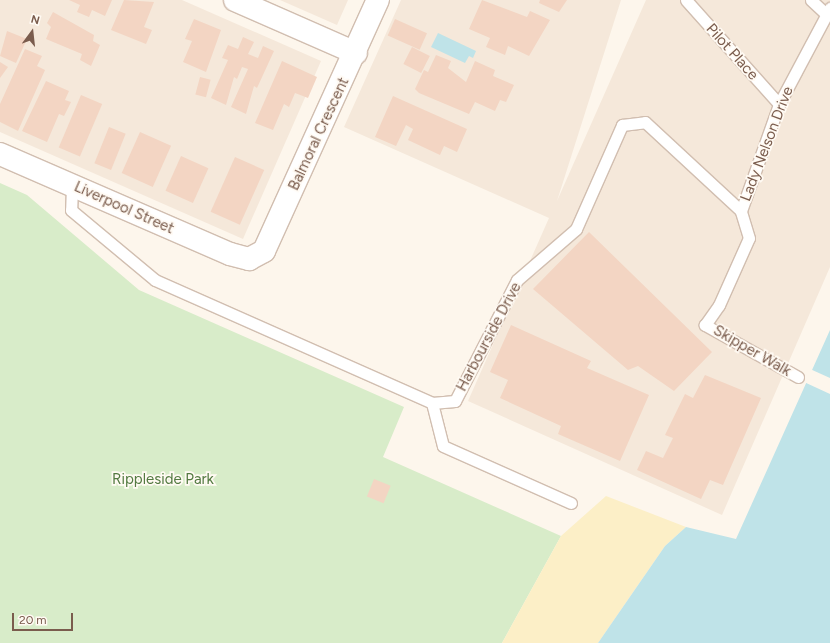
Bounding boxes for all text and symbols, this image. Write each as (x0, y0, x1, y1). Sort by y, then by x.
north arrow (12, 12, 52, 52)
text: N (29, 13, 41, 27)
street label: Pilot Place (702, 20, 762, 84)
street label: Balmoral Crescent (285, 75, 353, 193)
street label: Lady Nelson Drive (737, 84, 797, 204)
street label: Liverpool Street (71, 178, 177, 238)
street label: Harbourside Drive (453, 279, 525, 395)
street label: Skipper Walk (710, 322, 794, 380)
park label: Rippleside Park (112, 471, 214, 489)
scale bar (14, 605, 75, 631)
text: 20 m (19, 613, 47, 627)

